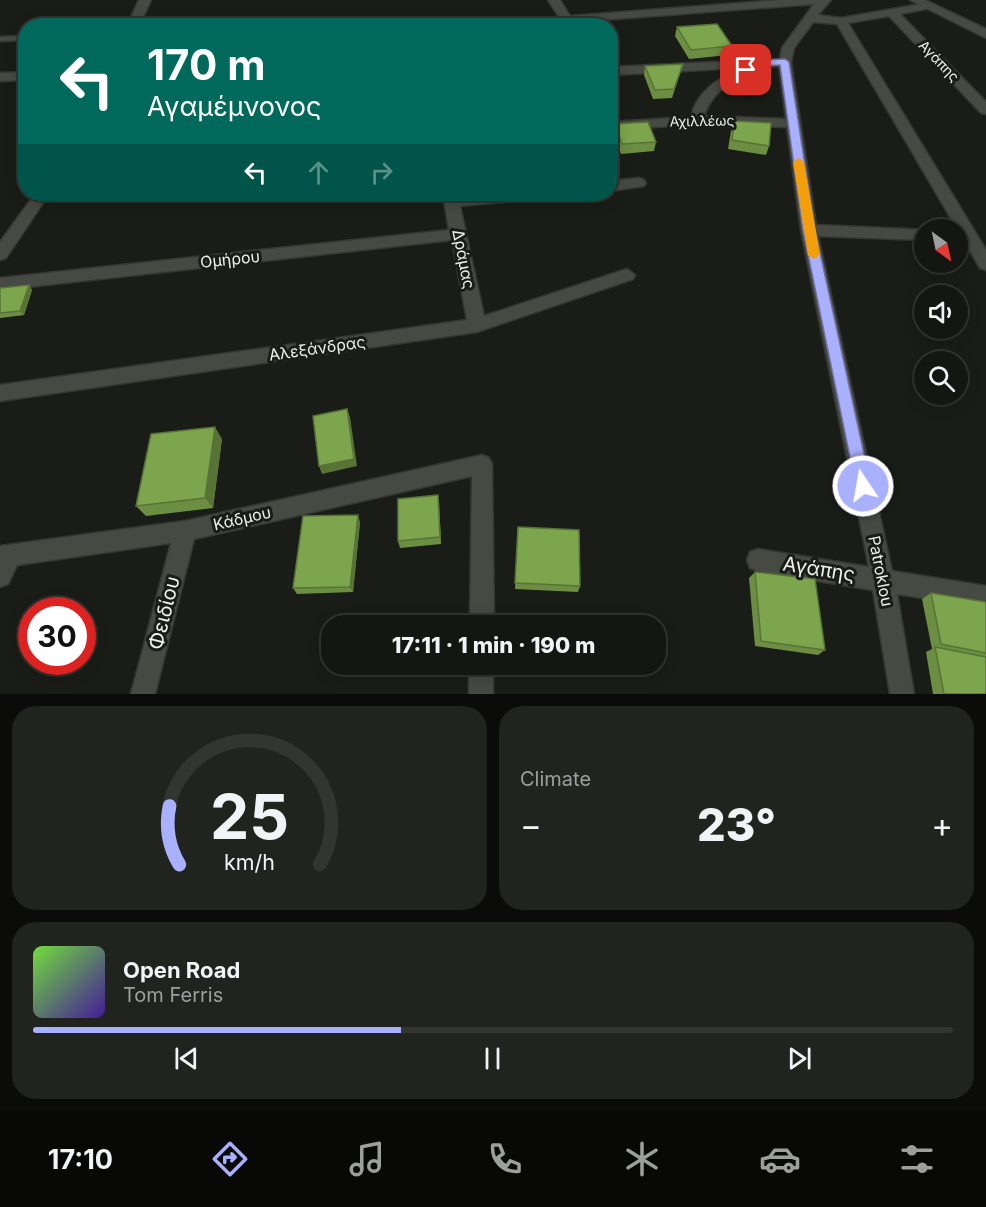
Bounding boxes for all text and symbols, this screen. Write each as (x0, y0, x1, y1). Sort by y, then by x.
street label: Αγάπης (916, 36, 963, 85)
text: 170 m (147, 39, 265, 90)
icon: left (48, 42, 126, 120)
pin (720, 44, 771, 95)
icon: arrive (729, 53, 762, 86)
text: Αγαμέμνονος (147, 90, 321, 123)
street label: Αχιλλέως (669, 111, 735, 130)
icon: left (239, 156, 272, 189)
icon: ahead (302, 156, 335, 189)
icon: right (365, 156, 398, 189)
north arrow (914, 219, 968, 273)
map controls (914, 219, 968, 405)
street label: Δράμας (448, 227, 480, 291)
street label: Ομήρου (199, 246, 261, 272)
button: sound (914, 285, 968, 339)
street label: Αλεξάνδρας (267, 331, 367, 365)
button: search (914, 351, 968, 405)
position arrow (831, 454, 895, 518)
street label: Κάδμου (211, 502, 273, 534)
street label: Patroklou (864, 534, 898, 608)
street label: Αγάπης (781, 551, 857, 587)
street label: Φειδίου (143, 574, 185, 652)
speed limit sign: 30 (18, 597, 96, 675)
text: 17:11 · 1 min · 190 m (392, 632, 595, 658)
text: Climate (520, 767, 591, 791)
text: 25 (210, 779, 289, 854)
text: 23° (697, 797, 776, 852)
text: − (520, 805, 542, 845)
text: + (931, 805, 953, 845)
text: km/h (224, 849, 275, 875)
text: Open Road (123, 957, 240, 983)
text: Tom Ferris (123, 983, 223, 1007)
icon: previous (170, 1042, 203, 1075)
icon: pause (476, 1042, 509, 1075)
icon: next (783, 1042, 816, 1075)
icon: directions (209, 1138, 251, 1180)
icon: music (346, 1138, 388, 1180)
icon: phone (484, 1138, 526, 1180)
icon: climate (621, 1138, 663, 1180)
icon: car (759, 1138, 801, 1180)
icon: filters (896, 1138, 938, 1180)
text: 17:10 (48, 1143, 113, 1176)

